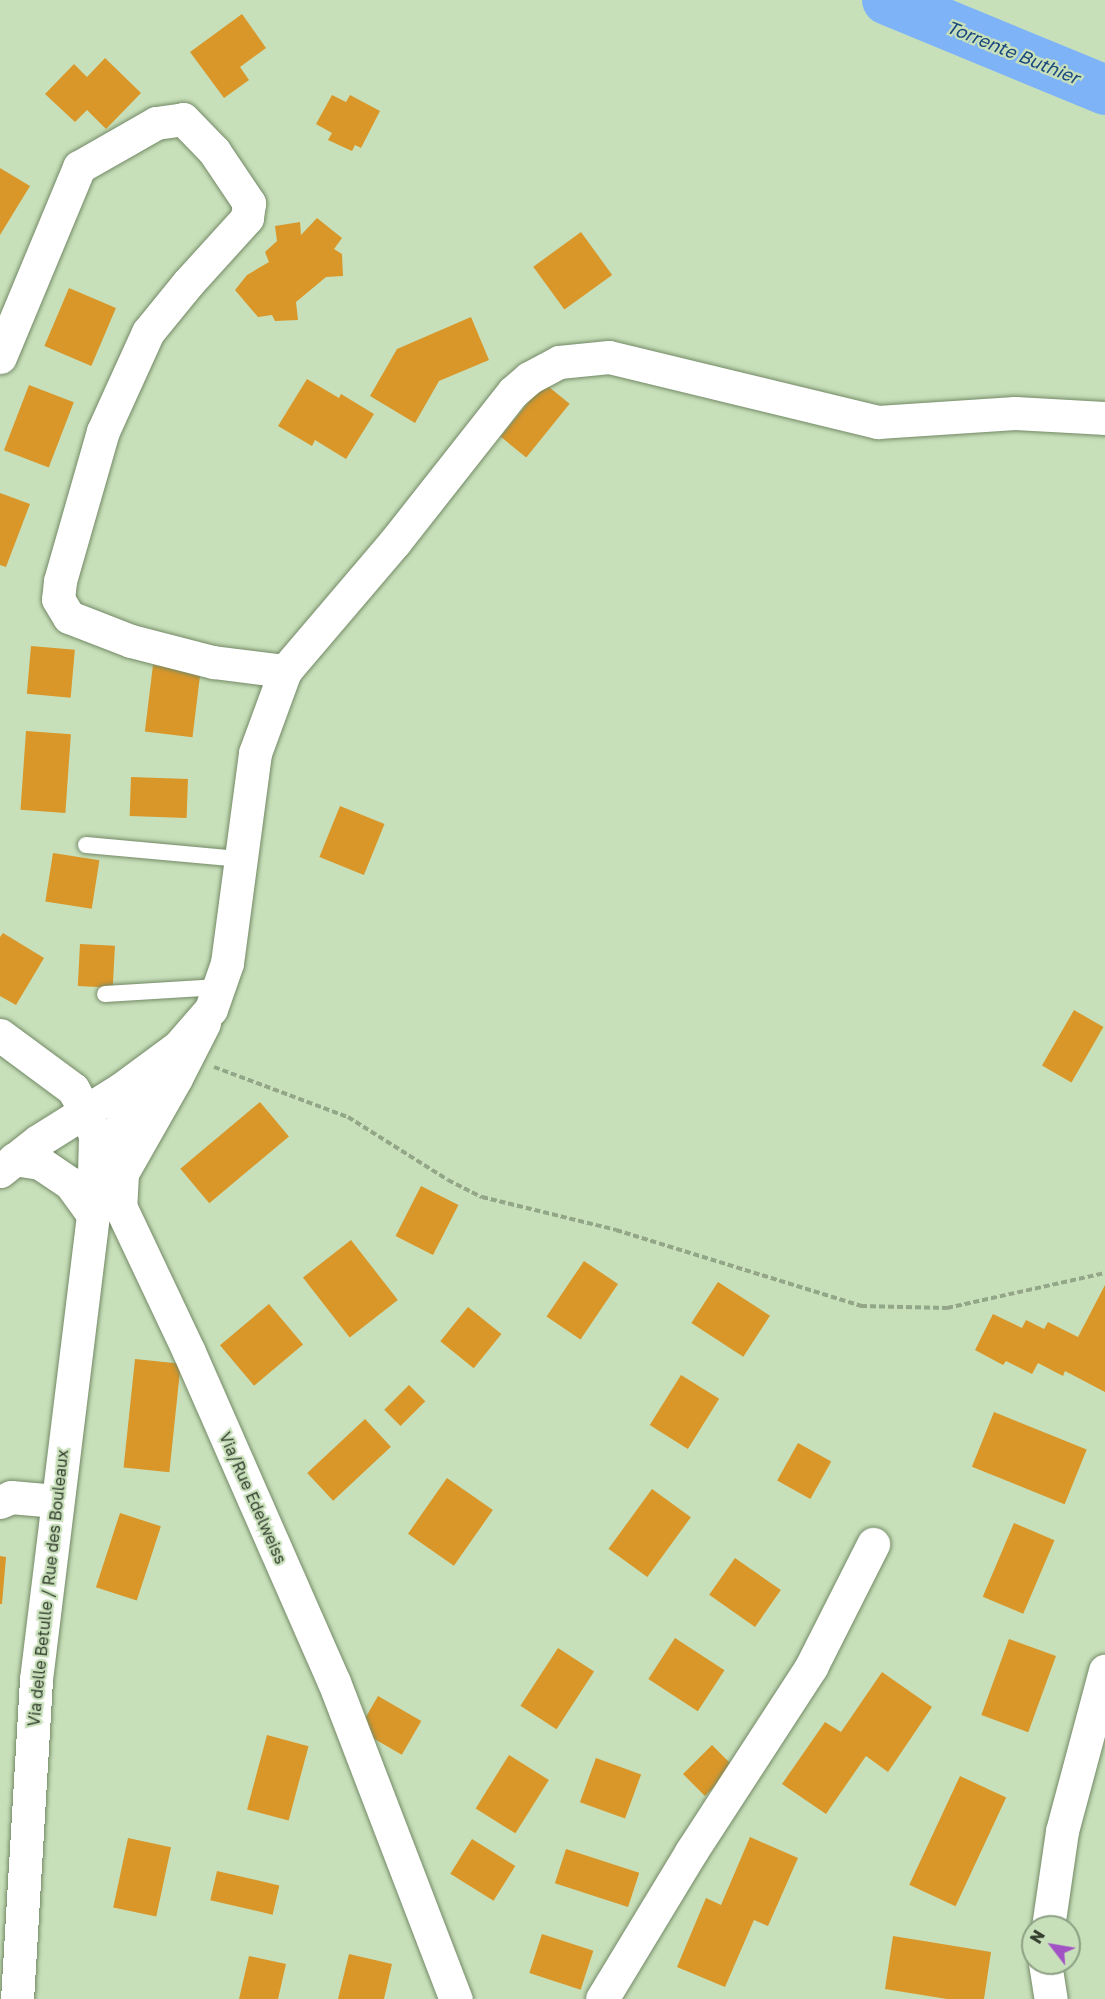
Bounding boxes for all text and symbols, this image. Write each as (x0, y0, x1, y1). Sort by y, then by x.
water label: Torrente Buthier (944, 16, 1082, 88)
street label: Via/Rue Edelweiss (215, 1429, 291, 1567)
street label: Via delle Betulle / Rue des Bouleaux (24, 1448, 72, 1728)
north arrow (1021, 1915, 1081, 1975)
text: N (1026, 1926, 1049, 1947)

